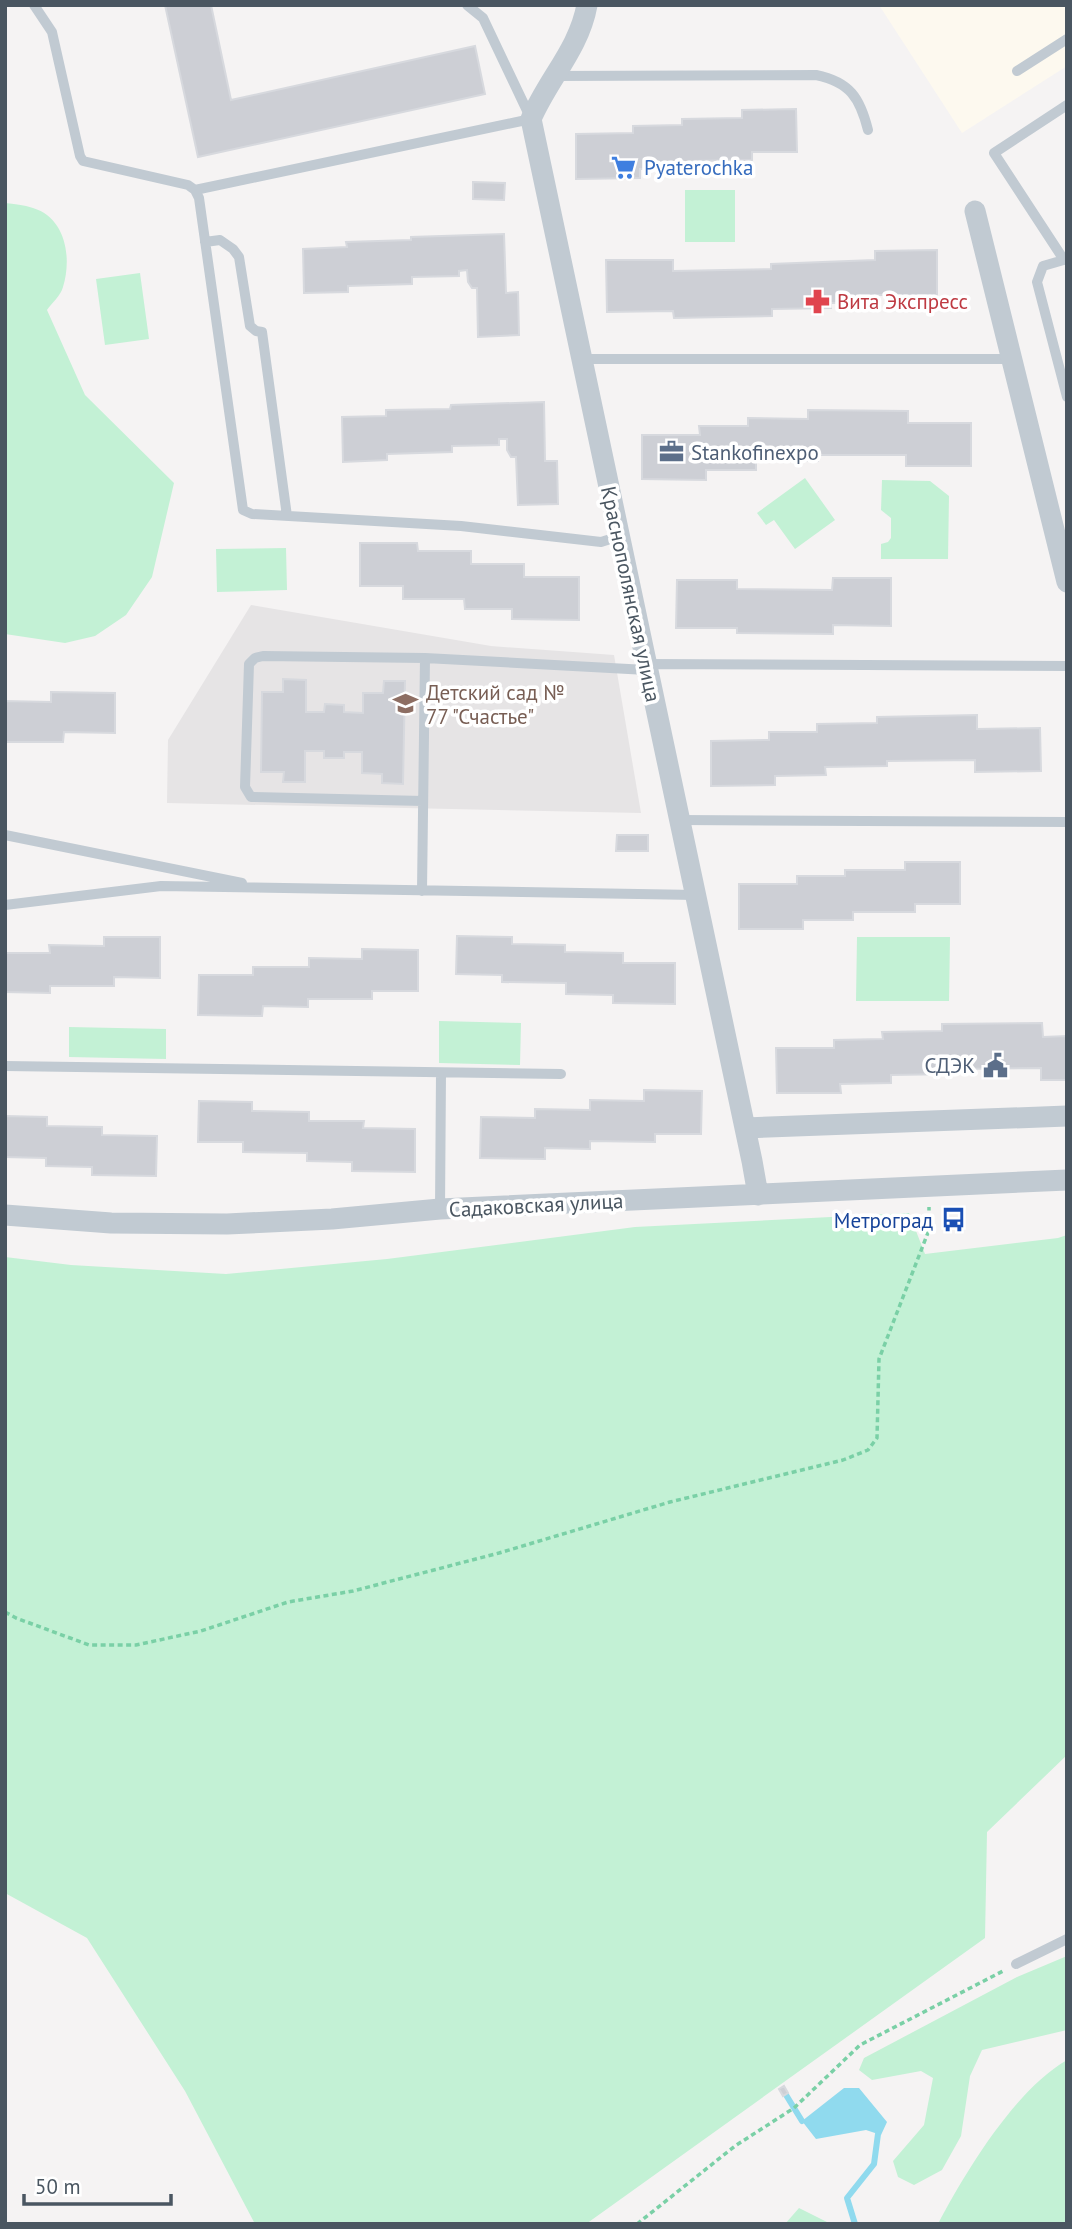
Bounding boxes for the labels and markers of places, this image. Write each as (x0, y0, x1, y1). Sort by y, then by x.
supermarket icon: Pyaterochka (610, 153, 638, 181)
place label: Pyaterochka (644, 154, 753, 181)
pharmacy icon: Вита Экспресс (803, 287, 831, 315)
place label: Вита Экспресс (837, 288, 968, 315)
office icon: Stankofinexpo (657, 438, 685, 466)
place label: Stankofinexpo (691, 439, 819, 466)
place label: Детский сад № 77 "Счастье" (426, 679, 565, 730)
school or university icon: Детский сад № 77 "Счастье" (392, 690, 420, 718)
public building icon: СДЭК (981, 1051, 1009, 1079)
place label: СДЭК (924, 1052, 975, 1079)
bus stop icon: Метроград (939, 1206, 967, 1234)
place label: Метроград (834, 1207, 933, 1234)

